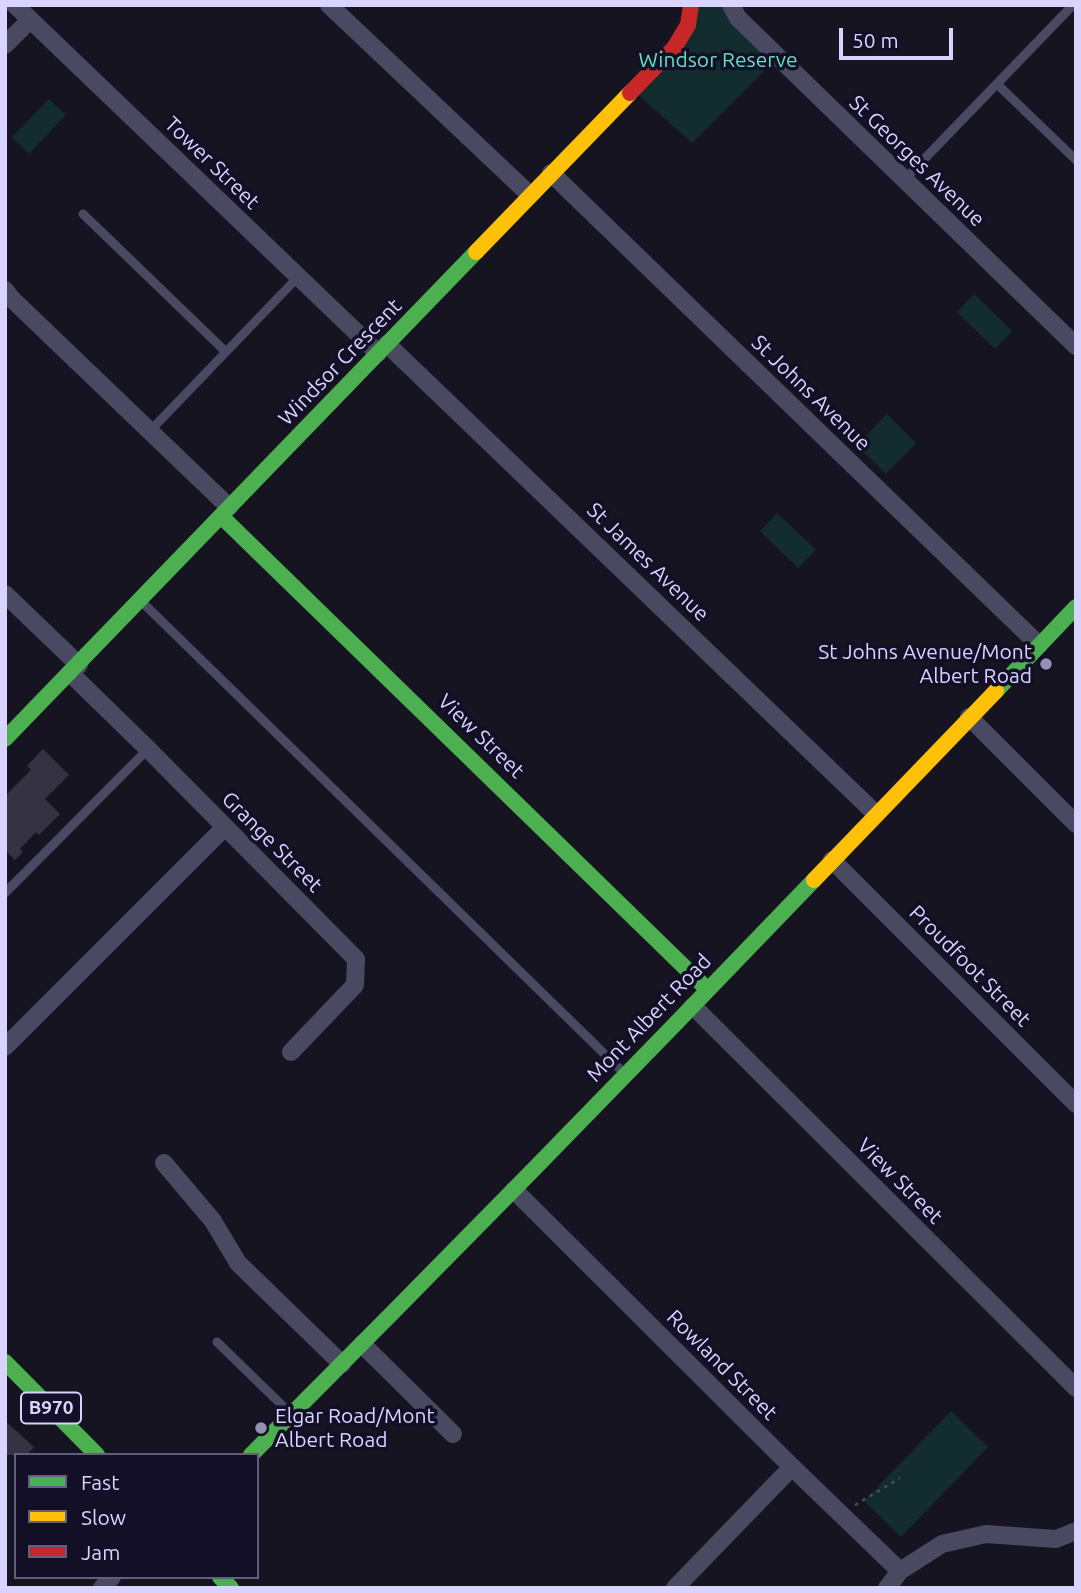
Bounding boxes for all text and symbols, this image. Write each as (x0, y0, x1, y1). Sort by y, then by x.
scale bar (843, 14, 957, 58)
text: 50 m (852, 28, 899, 52)
park label: Windsor Reserve (639, 47, 797, 73)
street label: St Georges Avenue (844, 90, 990, 232)
street label: Tower Street (159, 111, 265, 215)
street label: Windsor Crescent (273, 293, 407, 431)
street label: St Johns Avenue (746, 330, 876, 456)
street label: St James Avenue (582, 498, 714, 626)
place label: St Johns Avenue/Mont Albert Road (818, 639, 1032, 689)
marker: St Johns Avenue/Mont Albert Road (1038, 656, 1054, 672)
street label: View Street (433, 689, 529, 783)
street label: Grange Street (217, 787, 327, 897)
street label: Proudfoot Street (904, 900, 1036, 1032)
street label: Mont Albert Road (582, 949, 716, 1087)
street label: View Street (852, 1133, 948, 1229)
street label: Rowland Street (662, 1305, 782, 1425)
road number: B970 (21, 1392, 81, 1424)
place label: Elgar Road/Mont Albert Road (275, 1403, 435, 1453)
marker: Elgar Road/Mont Albert Road (253, 1420, 269, 1436)
legend (14, 1453, 259, 1579)
text: Fast (81, 1470, 119, 1494)
text: Slow (81, 1505, 126, 1529)
text: Jam (81, 1540, 120, 1564)

